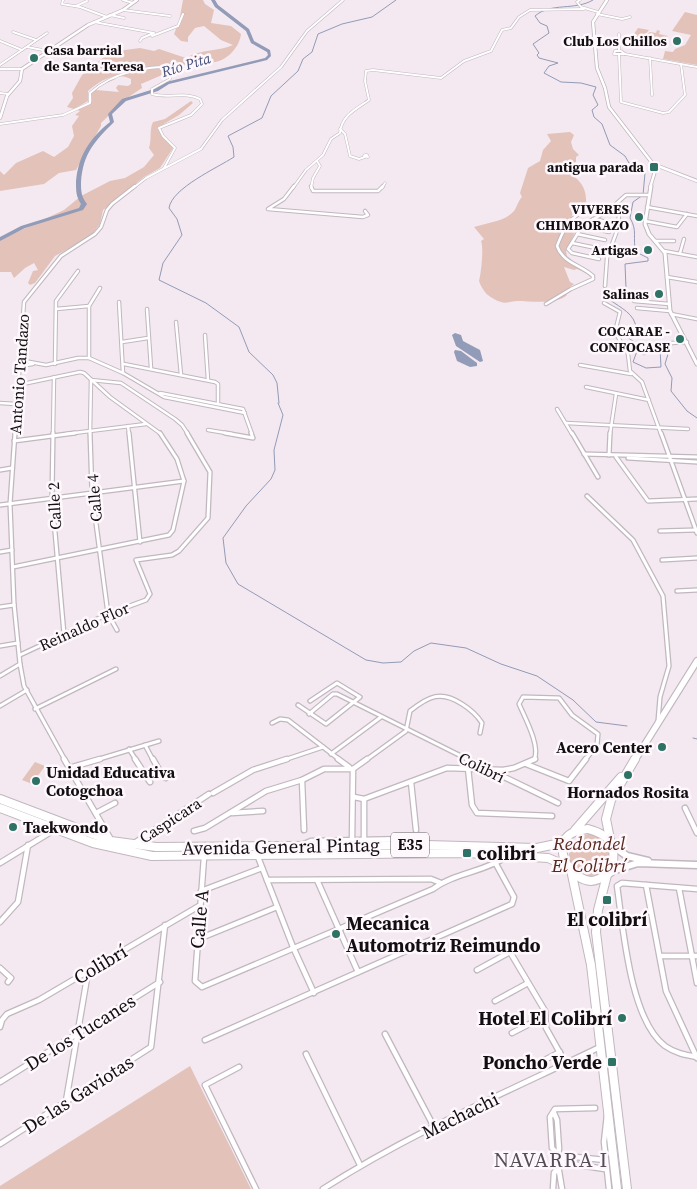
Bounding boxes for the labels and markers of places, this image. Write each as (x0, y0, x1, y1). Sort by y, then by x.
place label: Club Los Chillos (563, 31, 668, 51)
marker: Club Los Chillos (671, 35, 683, 47)
place label: Casa barrial de Santa Teresa (44, 40, 144, 76)
marker: Casa barrial de Santa Teresa (28, 52, 40, 64)
place label: antigua parada (547, 157, 645, 177)
marker: antigua parada (648, 161, 660, 173)
place label: VIVERES CHIMBORAZO (536, 199, 629, 235)
marker: VIVERES CHIMBORAZO (633, 211, 645, 223)
place label: Artigas (591, 240, 639, 260)
marker: Artigas (642, 244, 654, 256)
place label: Salinas (603, 284, 650, 304)
marker: Salinas (653, 288, 665, 300)
place label: COCARAE - CONFOCASE (590, 321, 670, 357)
marker: COCARAE - CONFOCASE (674, 333, 686, 345)
place label: Acero Center (556, 736, 653, 758)
marker: Acero Center (656, 741, 668, 753)
place label: Unidad Educativa Cotogchoa (46, 761, 176, 801)
marker: Hornados Rosita (622, 769, 634, 781)
marker: Unidad Educativa Cotogchoa (30, 775, 42, 787)
place label: Hornados Rosita (567, 781, 689, 803)
place label: Taekwondo (23, 816, 108, 838)
marker: Taekwondo (7, 821, 19, 833)
place label: colibri (477, 840, 536, 866)
marker: colibri (461, 847, 473, 859)
marker: El colibrí (601, 894, 613, 906)
place label: El colibrí (567, 906, 647, 932)
place label: Mecanica Automotriz Reimundo (346, 910, 541, 958)
marker: Mecanica Automotriz Reimundo (330, 928, 342, 940)
place label: Hotel El Colibrí (478, 1005, 612, 1031)
marker: Hotel El Colibrí (616, 1012, 628, 1024)
place label: Poncho Verde (482, 1049, 602, 1075)
marker: Poncho Verde (606, 1056, 618, 1068)

